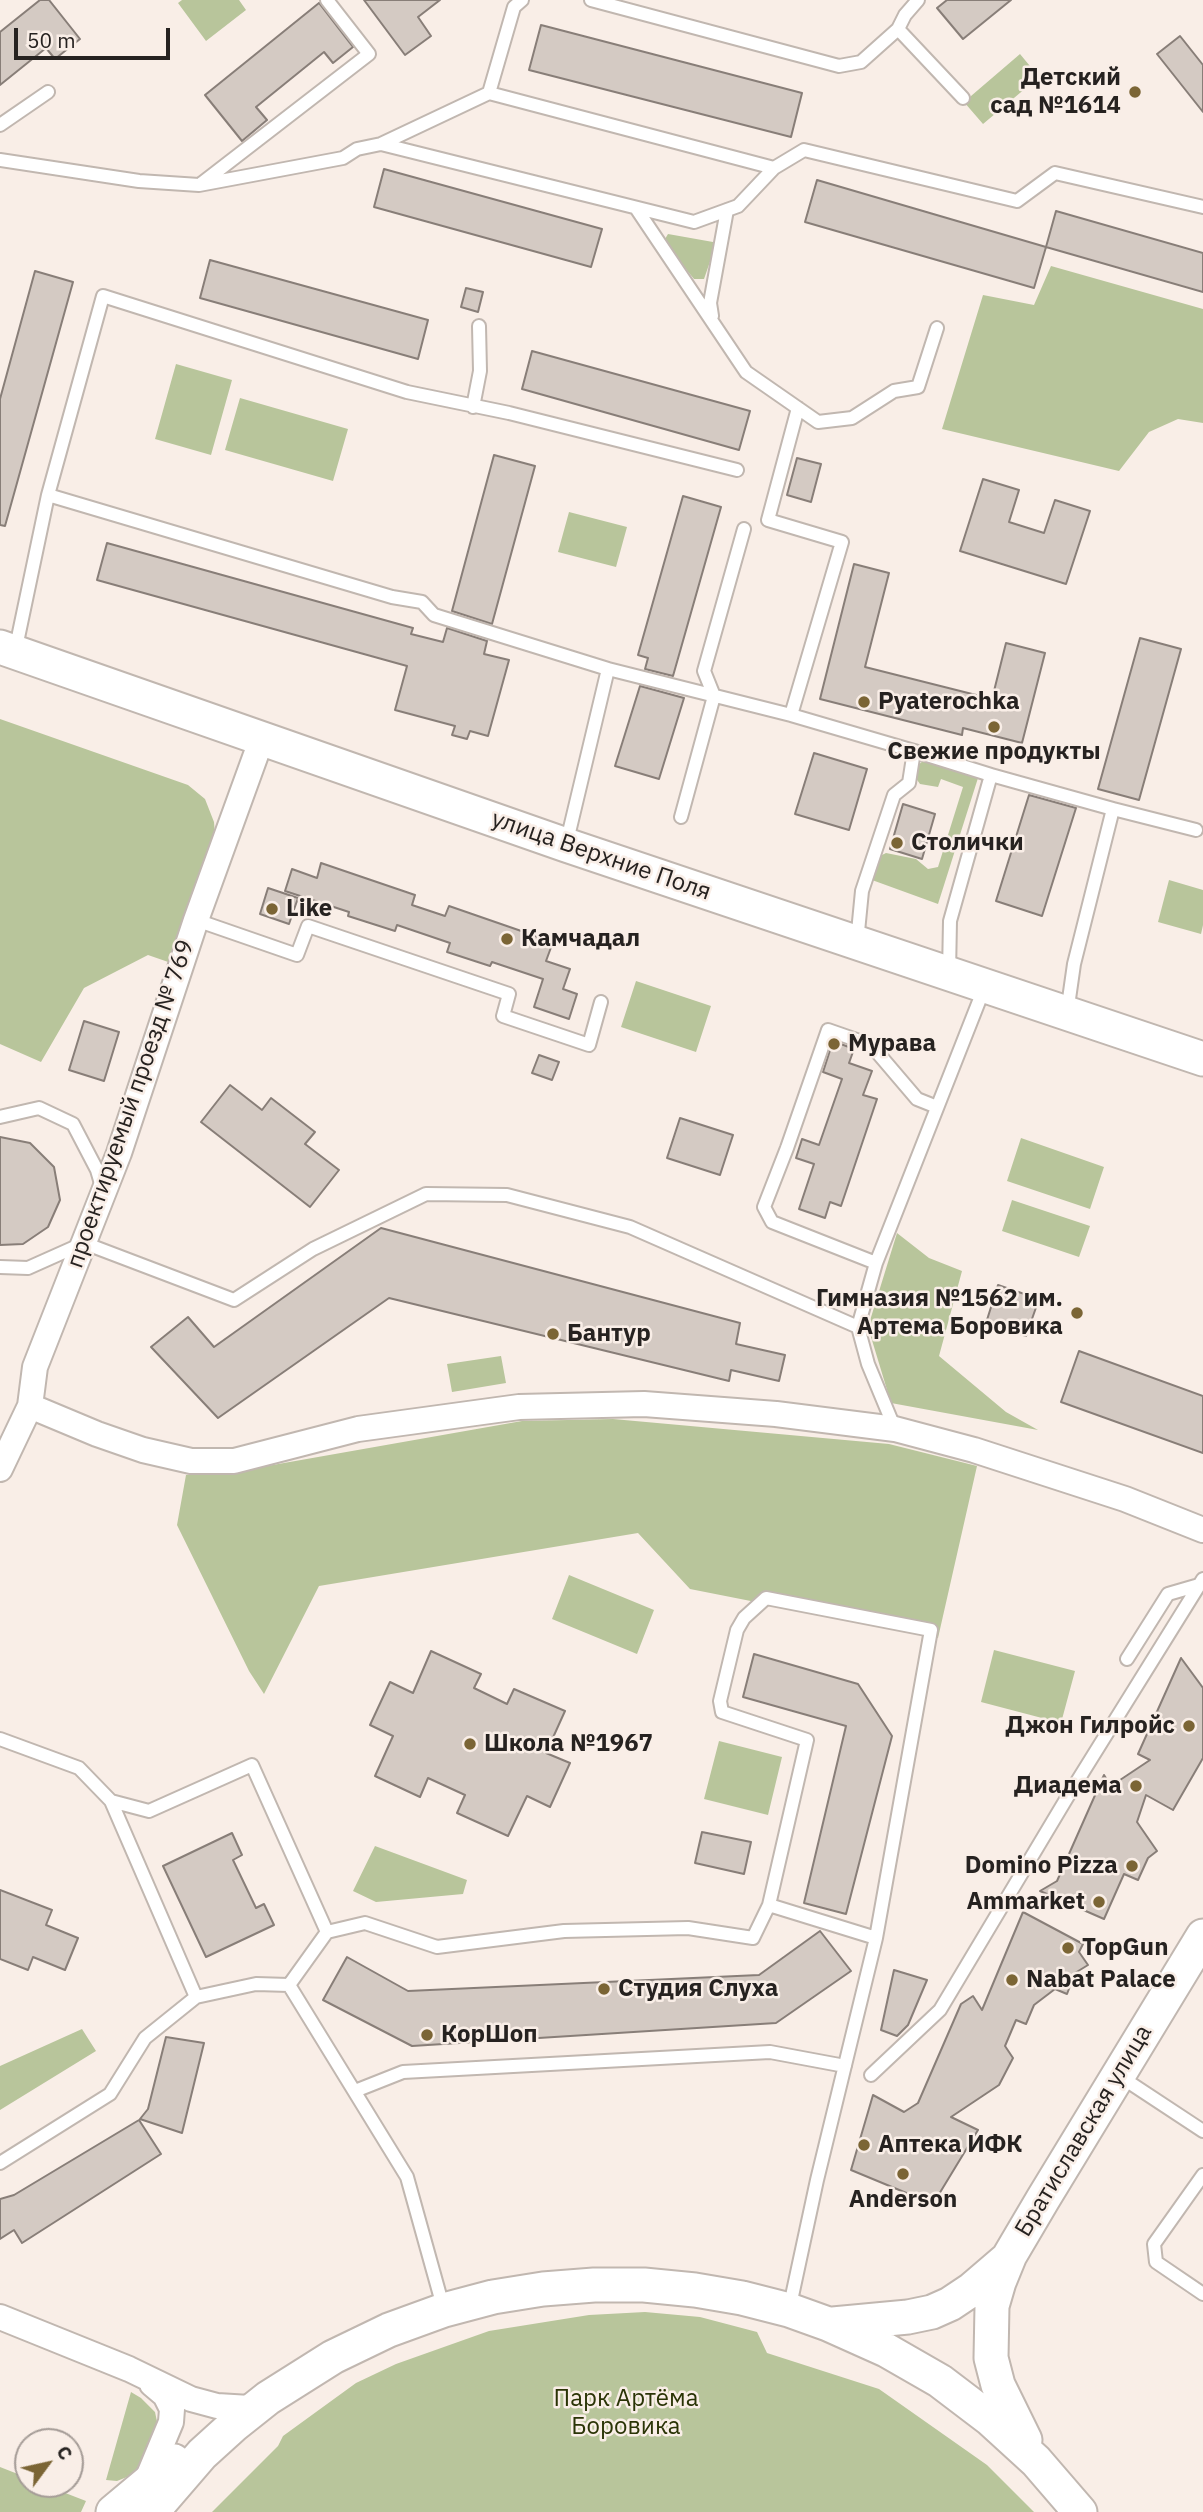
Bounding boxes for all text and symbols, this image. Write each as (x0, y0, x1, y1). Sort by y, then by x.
scale bar (18, 14, 173, 58)
text: 50 m (27, 26, 76, 54)
place label: Детский сад №1614 (990, 64, 1121, 120)
marker: Детский сад №1614 (1127, 84, 1143, 100)
place label: Pyaterochka (878, 688, 1020, 716)
marker: Pyaterochka (856, 694, 872, 710)
marker: Свежие продукты (986, 719, 1002, 735)
place label: Свежие продукты (887, 738, 1101, 766)
street label: улица Верхние Поля (487, 805, 715, 907)
place label: Столички (911, 829, 1024, 857)
marker: Столички (889, 835, 905, 851)
place label: Like (286, 895, 332, 923)
marker: Like (264, 901, 280, 917)
place label: Камчадал (521, 925, 640, 953)
marker: Камчадал (499, 931, 515, 947)
street label: проектируемый проезд № 769 (61, 936, 201, 1272)
place label: Мурава (848, 1030, 936, 1058)
marker: Мурава (826, 1036, 842, 1052)
place label: Гимназия №1562 им. Артема Боровика (816, 1285, 1063, 1341)
marker: Гимназия №1562 им. Артема Боровика (1069, 1305, 1085, 1321)
place label: Бантур (567, 1320, 651, 1348)
marker: Бантур (545, 1326, 561, 1342)
place label: Джон Гилройс (1005, 1712, 1175, 1740)
marker: Джон Гилройс (1181, 1718, 1197, 1734)
place label: Школа №1967 (484, 1730, 653, 1758)
marker: Школа №1967 (462, 1736, 478, 1752)
place label: Диадема (1014, 1772, 1122, 1800)
marker: Диадема (1128, 1778, 1144, 1794)
place label: Domino Pizza (965, 1852, 1118, 1880)
marker: Domino Pizza (1124, 1858, 1140, 1874)
place label: Ammarket (966, 1888, 1085, 1916)
marker: Ammarket (1091, 1894, 1107, 1910)
place label: TopGun (1082, 1934, 1168, 1962)
marker: TopGun (1060, 1940, 1076, 1956)
place label: Nabat Palace (1026, 1966, 1176, 1994)
marker: Nabat Palace (1004, 1972, 1020, 1988)
place label: Студия Слуха (618, 1975, 778, 2003)
marker: Студия Слуха (596, 1981, 612, 1997)
street label: Братиславская улица (1009, 2020, 1159, 2242)
place label: КорШоп (441, 2021, 538, 2049)
marker: КорШоп (419, 2027, 435, 2043)
place label: Аптека ИФК (878, 2131, 1022, 2159)
marker: Аптека ИФК (856, 2137, 872, 2153)
marker: Anderson (895, 2166, 911, 2182)
place label: Anderson (849, 2186, 957, 2214)
park label: Парк Артёма Боровика (554, 2385, 698, 2441)
north arrow (14, 2428, 84, 2498)
text: С (52, 2441, 78, 2464)

